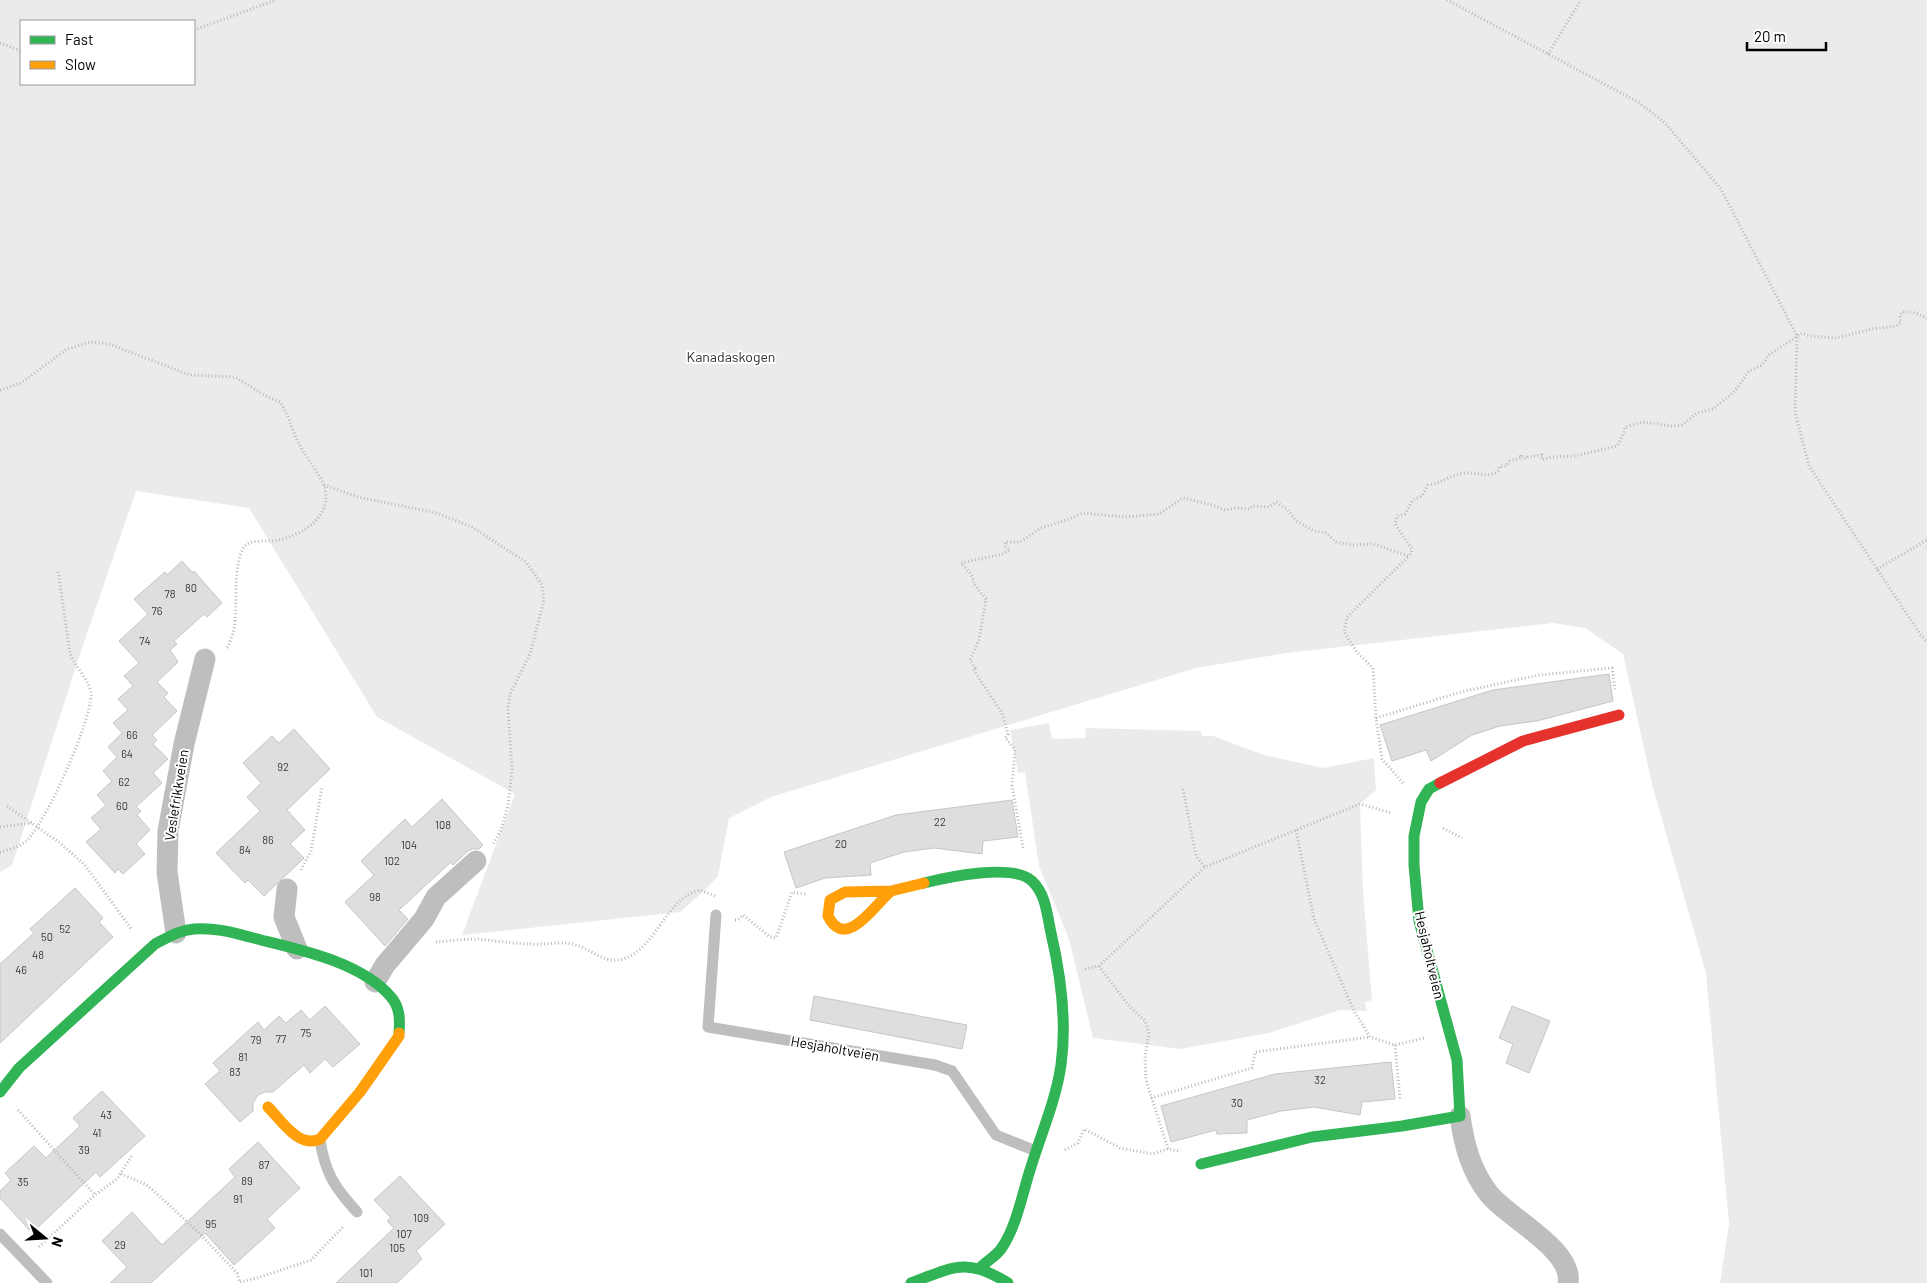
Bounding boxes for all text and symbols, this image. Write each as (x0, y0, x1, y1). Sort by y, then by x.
legend (20, 20, 195, 85)
scale bar (1747, 20, 1826, 52)
text: 20 m (1754, 27, 1786, 45)
text: Fast (65, 30, 93, 48)
text: Slow (65, 55, 96, 73)
park label: Kanadaskogen (687, 348, 775, 365)
house number: 80 (185, 581, 197, 594)
house number: 78 (165, 587, 176, 600)
house number: 76 (152, 604, 163, 617)
house number: 74 (139, 634, 151, 647)
house number: 66 (126, 728, 138, 741)
house number: 64 (121, 747, 133, 760)
street label: Veslefrikkveien (160, 748, 192, 842)
house number: 92 (277, 760, 289, 773)
house number: 62 (118, 775, 130, 788)
house number: 60 (116, 799, 128, 812)
house number: 22 (934, 815, 946, 828)
house number: 108 (435, 818, 451, 831)
house number: 86 (262, 833, 274, 846)
house number: 20 (835, 837, 847, 850)
house number: 104 (401, 838, 417, 851)
house number: 84 (239, 843, 251, 856)
house number: 102 (384, 854, 400, 867)
house number: 98 (369, 890, 381, 903)
street label: Hesjaholtveien (1412, 909, 1448, 1001)
house number: 52 (59, 922, 71, 935)
house number: 50 (41, 930, 53, 943)
house number: 48 (32, 948, 44, 961)
house number: 46 (15, 963, 27, 976)
house number: 75 (301, 1026, 312, 1039)
house number: 77 (276, 1032, 286, 1045)
street label: Hesjaholtveien (789, 1032, 881, 1064)
house number: 79 (251, 1033, 262, 1046)
house number: 81 (238, 1050, 248, 1063)
house number: 83 (229, 1065, 241, 1078)
house number: 32 (1314, 1073, 1326, 1086)
house number: 30 (1231, 1096, 1243, 1109)
house number: 43 (100, 1108, 112, 1121)
house number: 41 (93, 1126, 101, 1139)
house number: 39 (78, 1143, 90, 1156)
house number: 87 (259, 1158, 269, 1171)
house number: 89 (241, 1174, 253, 1187)
house number: 35 (17, 1175, 29, 1188)
house number: 91 (233, 1192, 243, 1205)
house number: 109 (413, 1211, 429, 1224)
north arrow (20, 1213, 70, 1263)
house number: 95 (205, 1217, 217, 1230)
house number: 107 (396, 1227, 412, 1240)
text: N (48, 1235, 67, 1249)
house number: 29 (114, 1238, 126, 1251)
house number: 105 (389, 1241, 405, 1254)
house number: 101 (359, 1266, 373, 1279)

